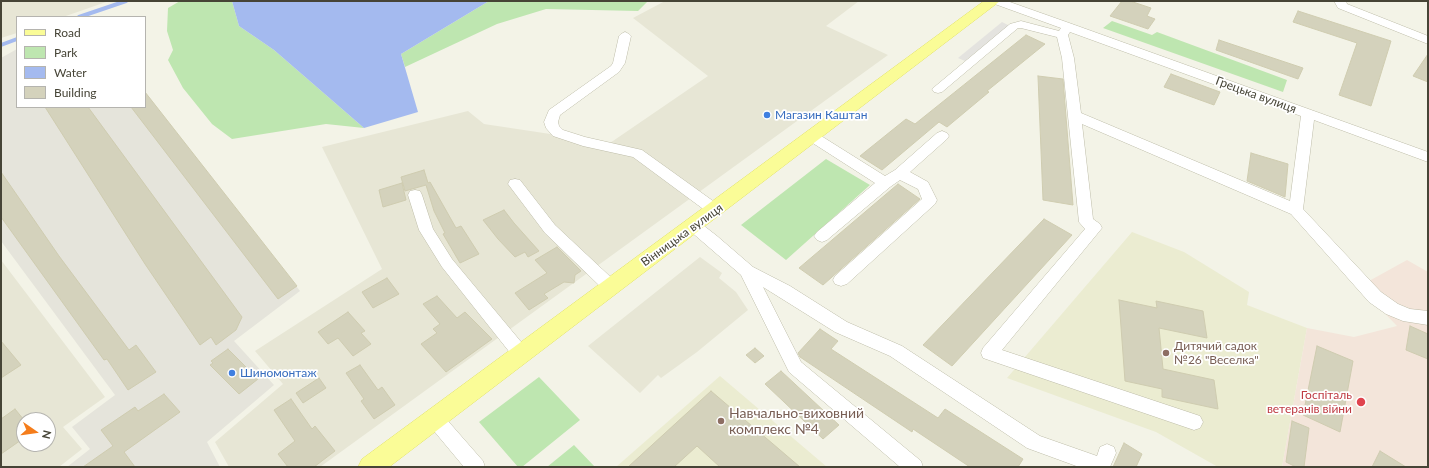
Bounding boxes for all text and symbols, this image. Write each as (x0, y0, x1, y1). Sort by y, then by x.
legend (16, 16, 146, 108)
text: Road (54, 25, 81, 40)
text: Park (54, 45, 77, 60)
text: Water (54, 65, 87, 80)
street label: Грецька вулиця (1214, 74, 1298, 116)
text: Building (54, 85, 97, 100)
place label: Магазин Каштан (775, 108, 867, 122)
marker: Магазин Каштан (762, 110, 772, 120)
street label: Вінницька вулиця (638, 200, 726, 270)
place label: Дитячий садок №26 "Веселка" (1174, 339, 1259, 367)
marker: Дитячий садок №26 "Веселка" (1161, 348, 1171, 358)
place label: Шиномонтаж (240, 366, 317, 380)
marker: Шиномонтаж (227, 368, 237, 378)
place label: Госпіталь ветеранів війни (1267, 388, 1352, 416)
marker: Госпіталь ветеранів війни (1355, 396, 1367, 408)
place label: Навчально-виховний комплекс №4 (729, 405, 864, 438)
north arrow (16, 412, 56, 452)
marker: Навчально-виховний комплекс №4 (716, 416, 726, 426)
text: N (40, 429, 54, 440)

